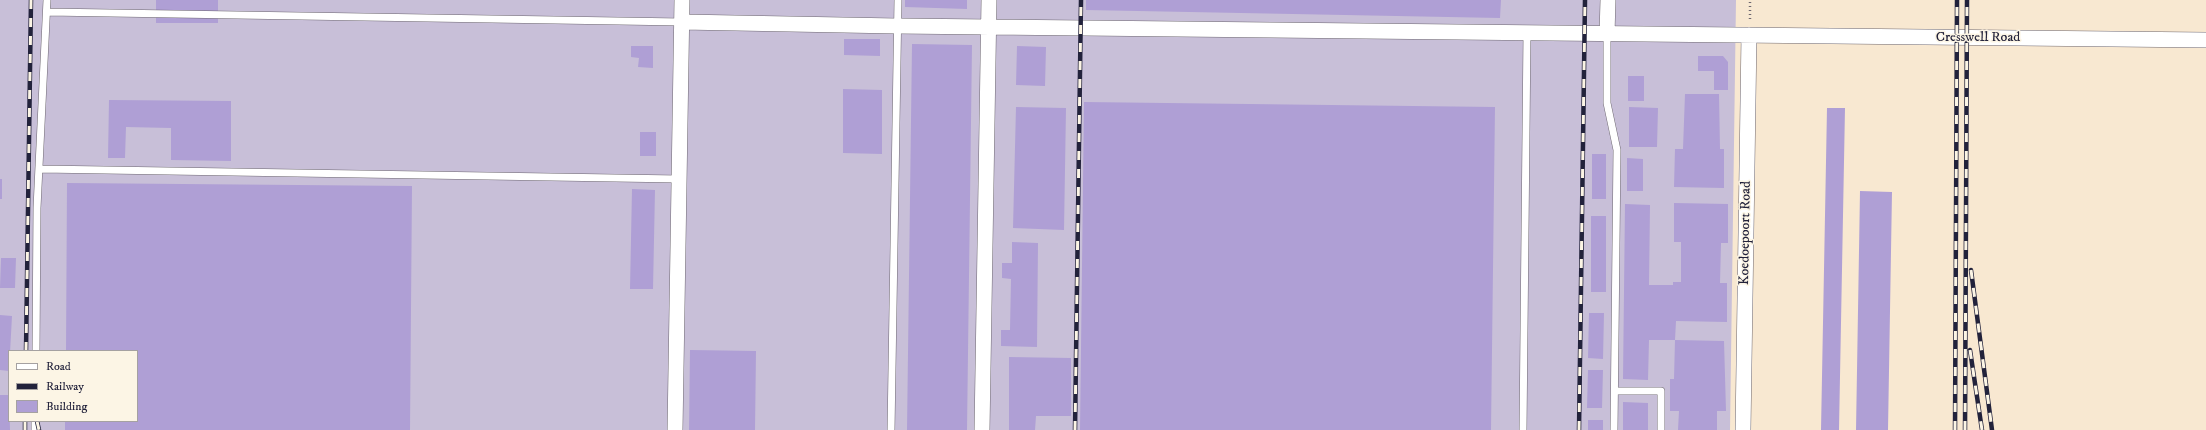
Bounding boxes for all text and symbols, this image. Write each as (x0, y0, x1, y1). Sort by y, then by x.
street label: Cresswell Road (1936, 30, 2020, 46)
street label: Koedoepoort Road (1737, 181, 1755, 285)
legend (8, 350, 138, 422)
text: Road (46, 359, 71, 374)
text: Railway (46, 379, 84, 394)
text: Building (46, 399, 87, 414)

